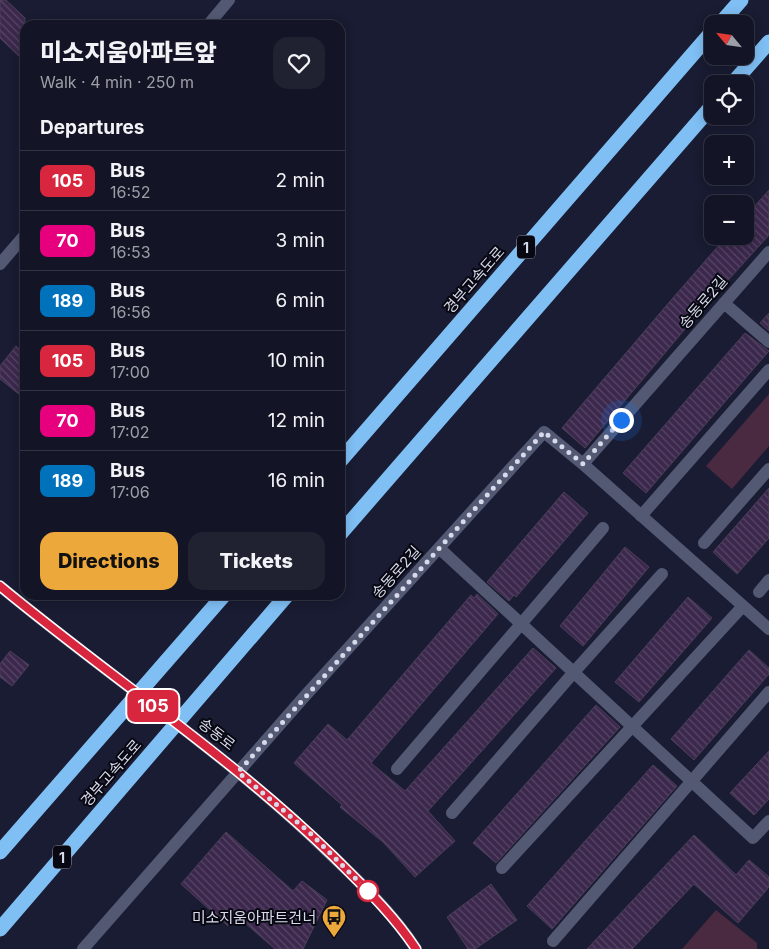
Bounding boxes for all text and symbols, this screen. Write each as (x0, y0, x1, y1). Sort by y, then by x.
north arrow (704, 15, 754, 65)
map controls (704, 15, 754, 245)
button: heart (273, 37, 325, 89)
text: 미소지움아파트앞 (40, 38, 217, 67)
text: Walk · 4 min · 250 m (40, 72, 194, 92)
button: locate (704, 75, 754, 125)
text: Departures (40, 116, 144, 139)
button: + (704, 135, 754, 185)
text: Bus (110, 159, 145, 182)
text: 2 min (276, 169, 325, 192)
text: 105 (52, 170, 83, 191)
text: 16:52 (110, 182, 151, 202)
button: − (704, 195, 754, 245)
text: Bus (110, 219, 145, 242)
text: 3 min (275, 229, 325, 252)
text: 70 (56, 230, 79, 251)
road number: 1 (517, 236, 535, 258)
text: 16:53 (110, 242, 151, 262)
street label: 경부고속도로 (440, 243, 508, 317)
street label: 송동로2길 (675, 271, 731, 333)
text: Bus (110, 279, 145, 302)
text: 6 min (275, 289, 325, 312)
text: 189 (52, 290, 83, 311)
text: 16:56 (110, 302, 151, 322)
text: Bus (110, 339, 145, 362)
text: 10 min (267, 349, 325, 372)
text: 105 (52, 350, 83, 371)
text: 17:00 (110, 362, 150, 382)
text: Bus (110, 399, 145, 422)
your location (609, 408, 634, 433)
text: 12 min (268, 409, 325, 432)
text: 70 (56, 410, 79, 431)
text: 17:02 (110, 422, 149, 442)
text: Bus (110, 459, 145, 482)
text: 16 min (268, 469, 325, 492)
text: 189 (52, 470, 83, 491)
text: 17:06 (110, 482, 150, 502)
button: Directions (40, 532, 178, 590)
button: Tickets (188, 532, 325, 590)
street label: 송동로2길 (367, 542, 425, 602)
line badge: 105 (124, 690, 182, 722)
text: 105 (137, 695, 169, 716)
street label: 송동로 (195, 714, 239, 754)
street label: 경부고속도로 (77, 736, 145, 810)
road number: 1 (53, 846, 71, 869)
unlabelled marker (357, 880, 379, 902)
bus stop icon: 미소지움아파트건너 (321, 904, 347, 938)
place label: 미소지움아파트건너 (192, 908, 316, 927)

